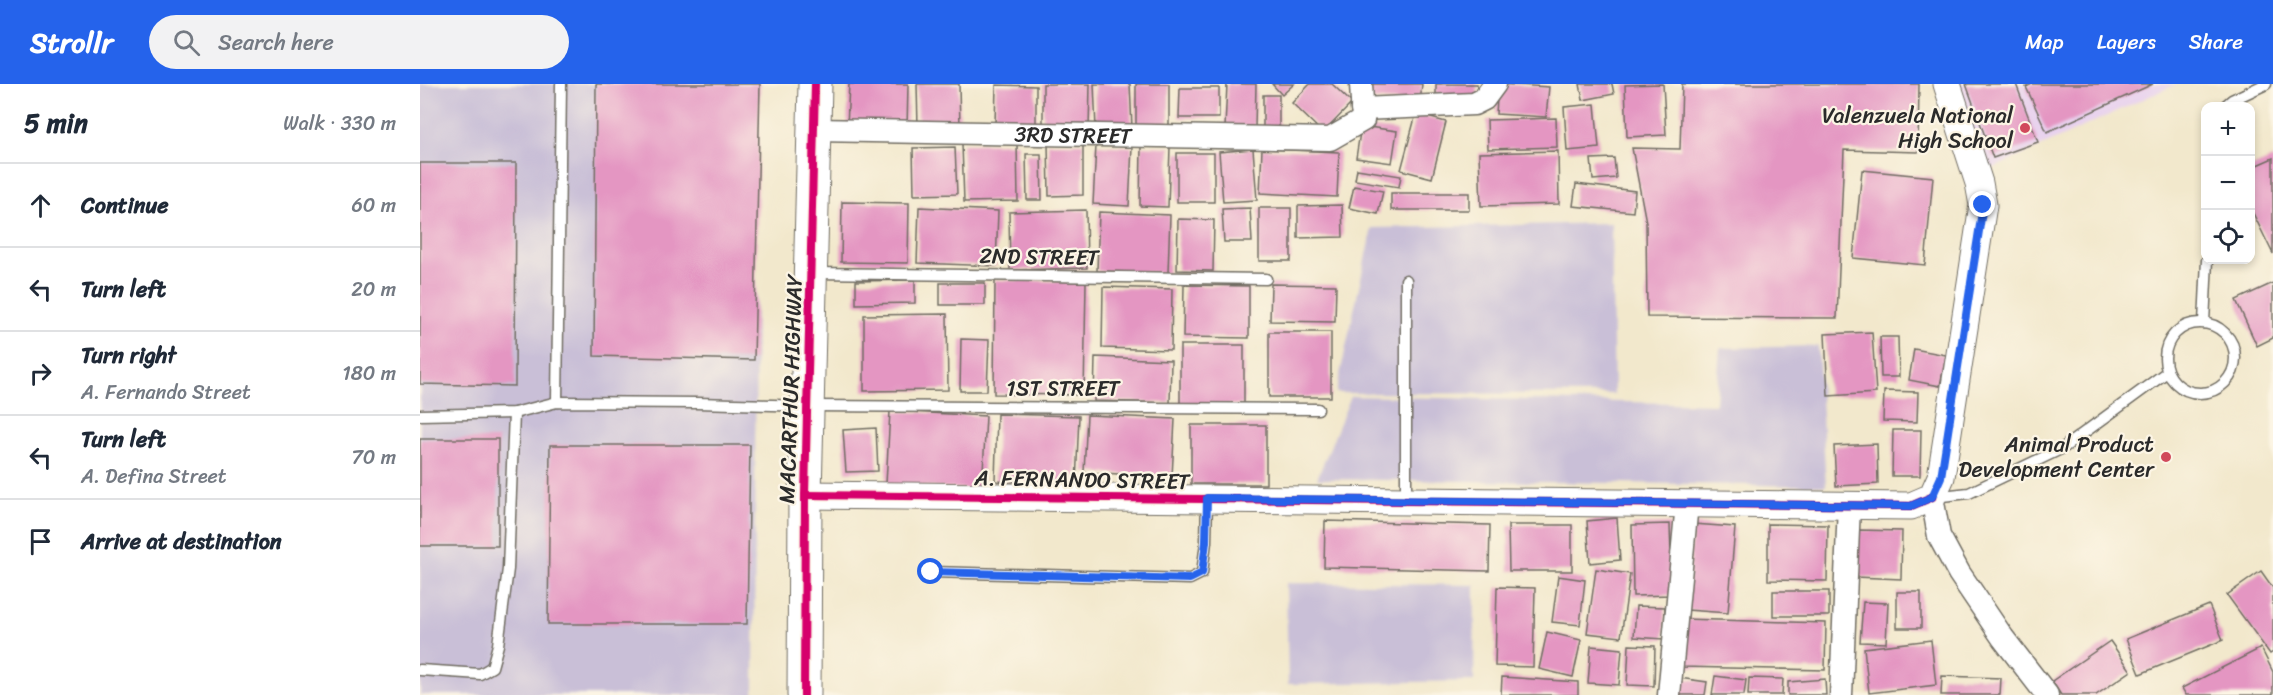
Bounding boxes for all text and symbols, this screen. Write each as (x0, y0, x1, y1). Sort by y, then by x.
search box (149, 15, 569, 69)
text: Strollr (30, 18, 113, 67)
text: Search here (218, 23, 334, 62)
text: Map (2025, 23, 2064, 61)
text: Layers (2097, 23, 2156, 61)
text: Share (2189, 23, 2243, 61)
icon: search (170, 26, 203, 59)
place label: Valenzuela National High School (1822, 96, 2014, 160)
text: 5 min (24, 100, 88, 146)
map controls (2201, 102, 2255, 264)
button: + (2201, 102, 2255, 156)
text: Walk · 330 m (283, 106, 396, 141)
street label: 3RD STREET (1014, 114, 1133, 156)
marker: Valenzuela National High School (2018, 121, 2032, 135)
button: − (2201, 156, 2255, 210)
text: Continue (81, 186, 169, 225)
text: 60 m (351, 188, 396, 223)
icon: ahead (24, 189, 57, 222)
route end (1969, 191, 1995, 217)
button: locate (2201, 210, 2255, 264)
street label: 2ND STREET (979, 236, 1100, 277)
text: Turn left (81, 270, 166, 309)
text: 20 m (351, 272, 396, 307)
icon: left (24, 273, 57, 306)
street label: MACARTHUR HIGHWAY (767, 273, 814, 504)
text: Turn right (81, 336, 176, 375)
text: 180 m (342, 356, 396, 391)
icon: right (24, 357, 57, 390)
street label: 1ST STREET (1006, 369, 1121, 408)
text: A. Fernando Street (81, 375, 251, 410)
text: Turn left (81, 420, 166, 459)
place label: Animal Product Development Center (1958, 425, 2155, 489)
text: 70 m (351, 440, 396, 475)
icon: left (24, 441, 57, 474)
marker: Animal Product Development Center (2159, 450, 2173, 464)
street label: A. FERNANDO STREET (973, 458, 1191, 501)
text: A. Defina Street (81, 459, 227, 494)
text: Arrive at destination (81, 522, 282, 561)
icon: arrive (24, 525, 57, 558)
route start (917, 558, 943, 584)

